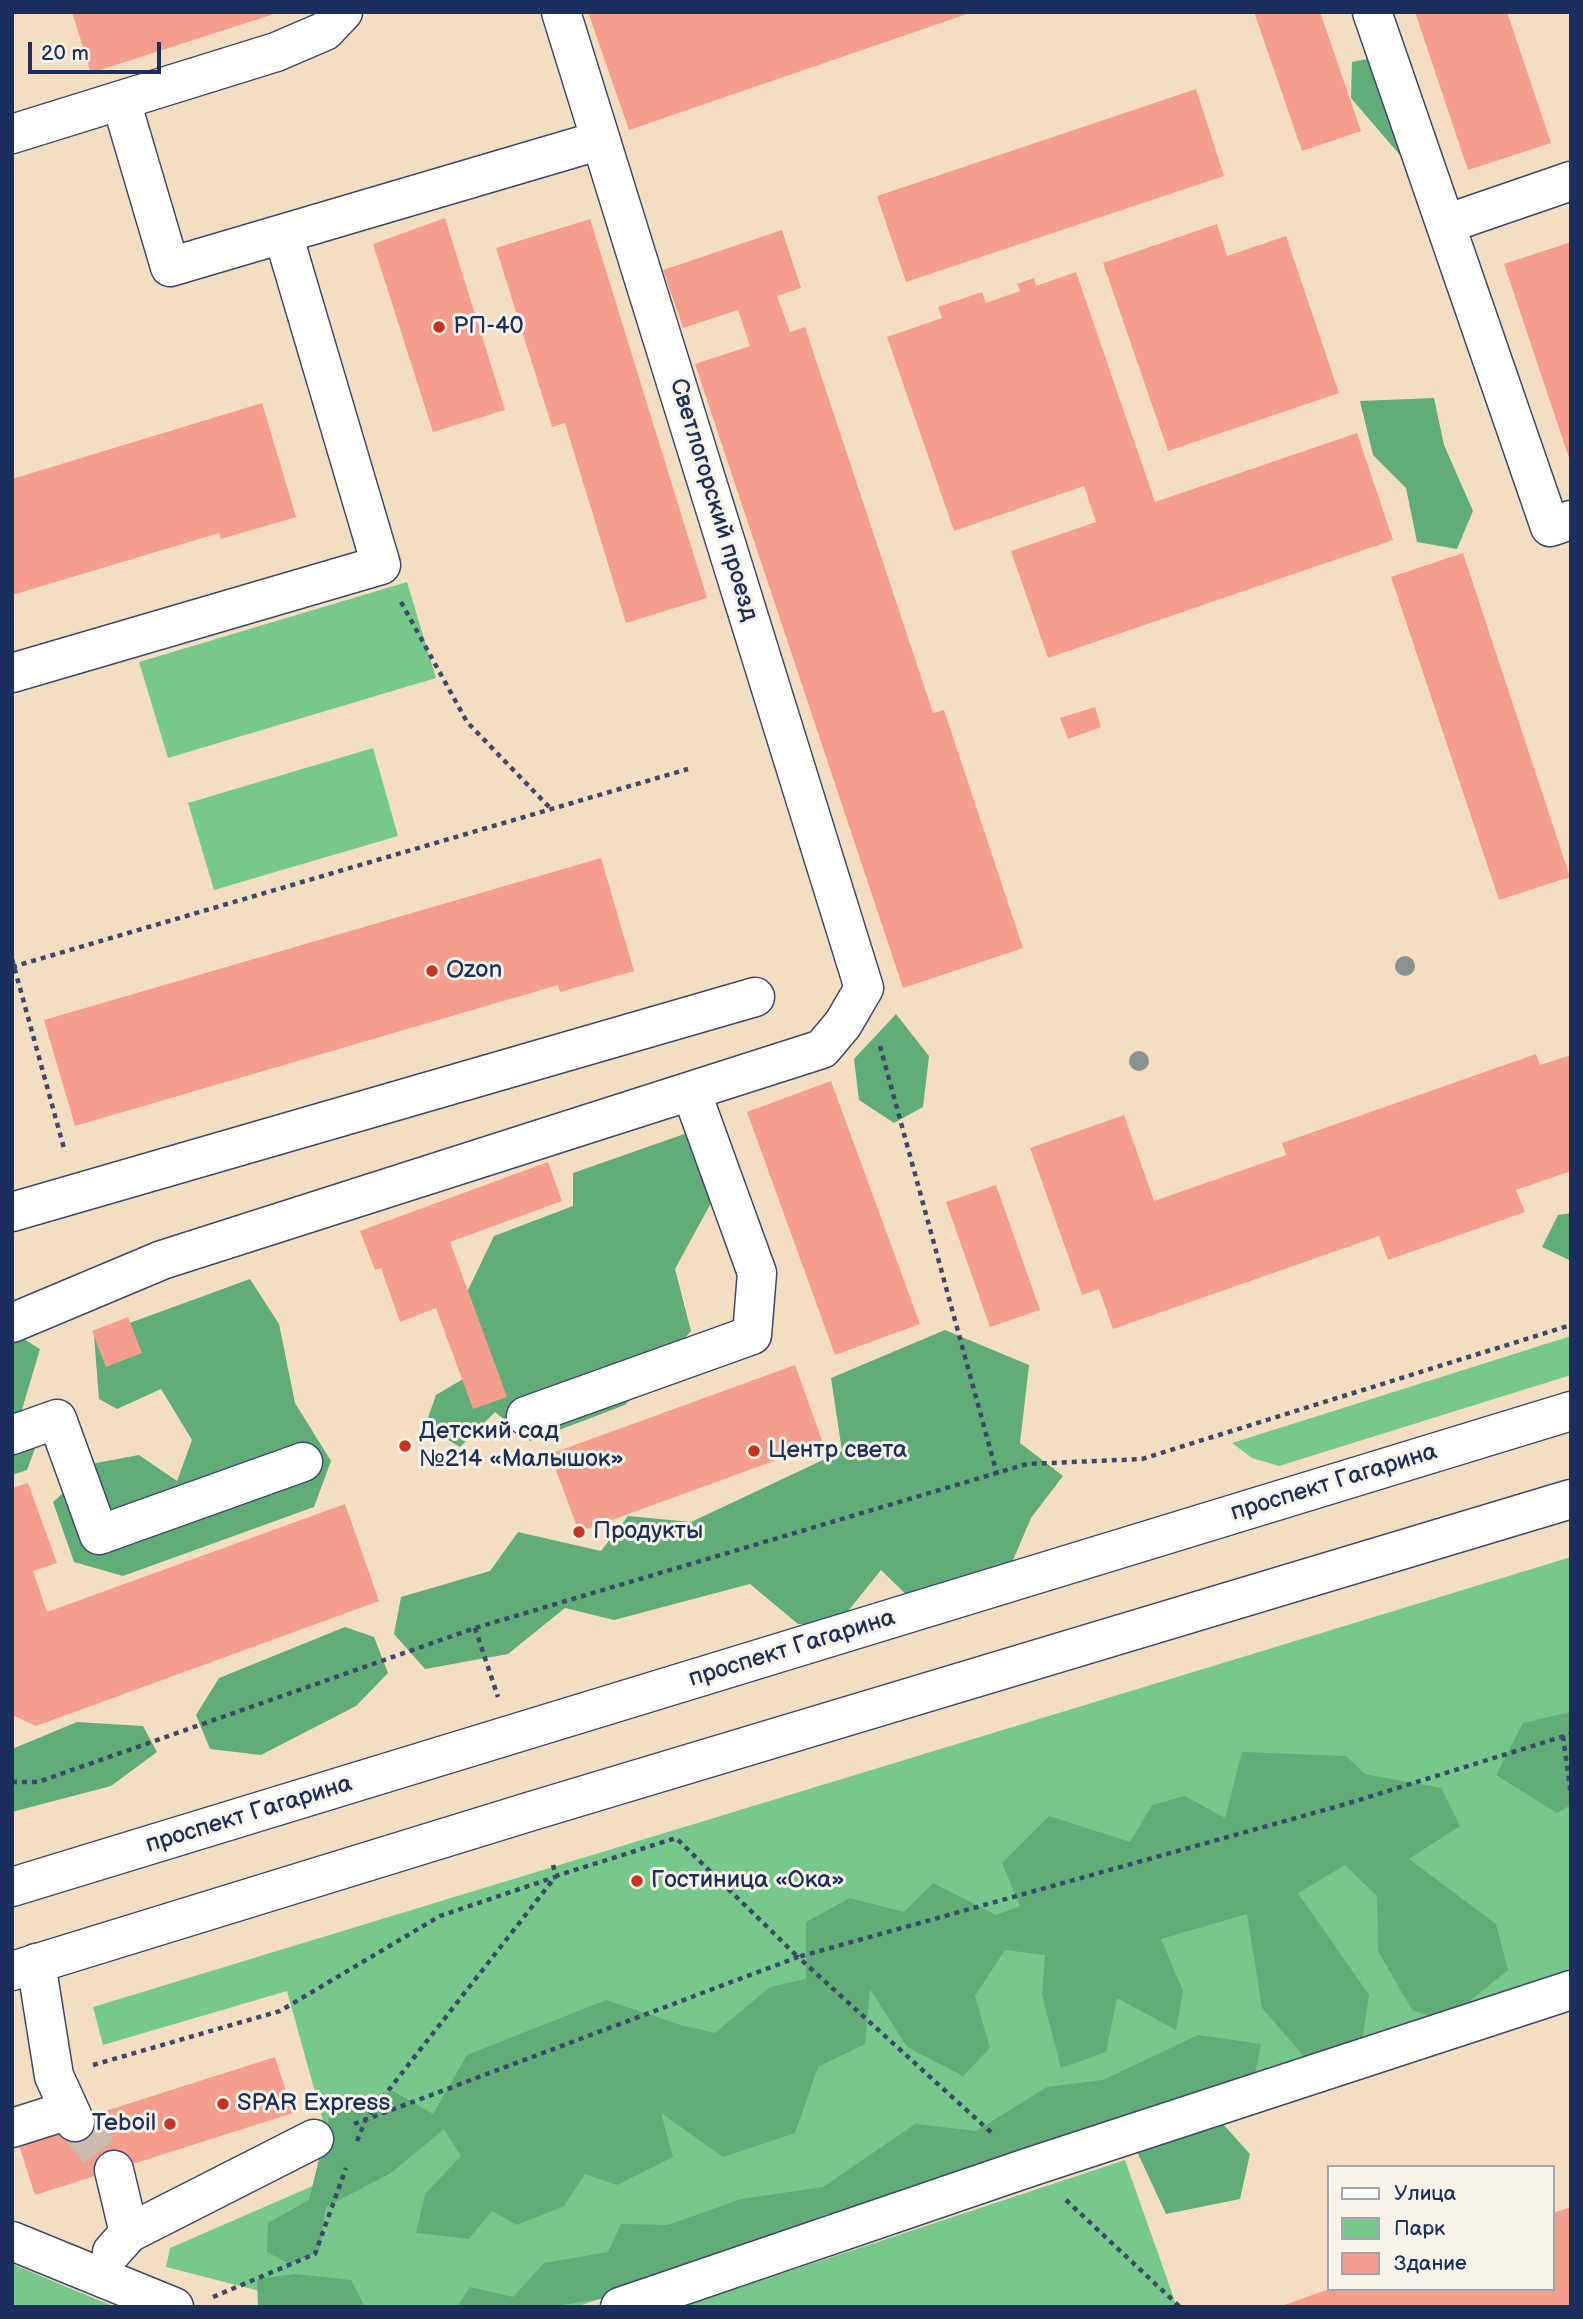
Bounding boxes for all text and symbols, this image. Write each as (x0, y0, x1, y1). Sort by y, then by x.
scale bar (32, 28, 164, 72)
text: 20 m (41, 41, 89, 66)
place label: РП-40 (453, 313, 524, 341)
marker: РП-40 (431, 319, 447, 335)
street label: Светлогорский проезд (662, 375, 764, 625)
place label: Ozon (446, 957, 502, 985)
marker: Ozon (424, 963, 440, 979)
place label: Детский сад №214 «Малышок» (419, 1418, 624, 1474)
place label: Центр света (768, 1437, 907, 1465)
marker: Детский сад №214 «Малышок» (397, 1438, 413, 1454)
street label: проспект Гагарина (1227, 1438, 1441, 1528)
marker: Центр света (746, 1443, 762, 1459)
place label: Продукты (593, 1518, 703, 1546)
marker: Продукты (571, 1524, 587, 1540)
street label: проспект Гагарина (685, 1604, 899, 1694)
street label: проспект Гагарина (142, 1770, 356, 1860)
place label: Гостиница «Ока» (651, 1867, 845, 1895)
marker: Гостиница «Ока» (629, 1873, 645, 1889)
place label: SPAR Express (237, 2090, 390, 2118)
marker: SPAR Express (215, 2096, 231, 2112)
place label: Teboil (92, 2110, 156, 2138)
marker: Teboil (162, 2116, 178, 2132)
legend (1328, 2165, 1555, 2291)
text: Улица (1394, 2181, 1456, 2206)
text: Парк (1394, 2216, 1445, 2241)
text: Здание (1394, 2251, 1467, 2276)

